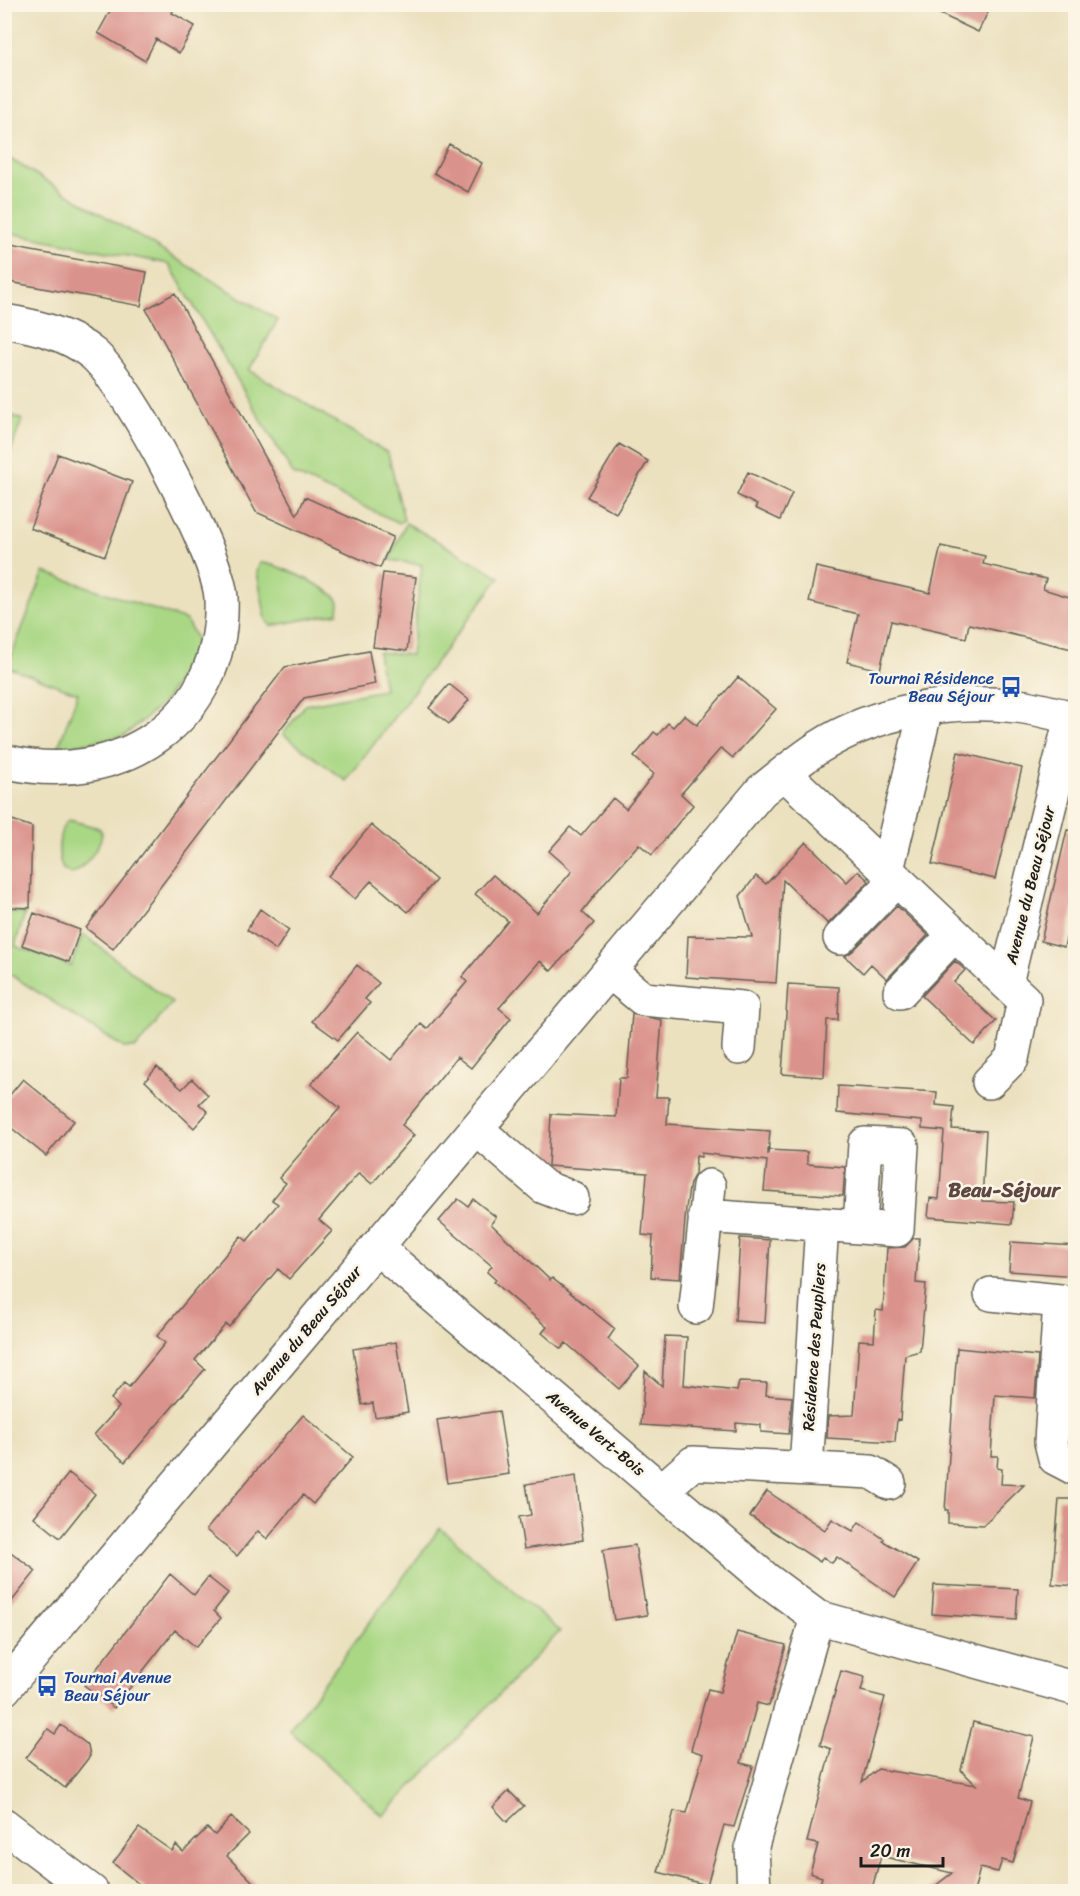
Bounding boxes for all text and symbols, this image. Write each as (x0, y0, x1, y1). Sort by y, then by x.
place label: Tournai Résidence Beau Séjour (868, 664, 995, 711)
bus stop icon: Tournai Résidence Beau Séjour (999, 675, 1023, 699)
street label: Avenue du Beau Séjour (996, 801, 1064, 968)
district label: Beau-Séjour (948, 1173, 1061, 1208)
street label: Avenue du Beau Séjour (242, 1257, 370, 1402)
street label: Résidence des Peupliers (794, 1261, 834, 1432)
street label: Avenue Vert-Bois (539, 1382, 653, 1484)
place label: Tournai Avenue Beau Séjour (64, 1663, 172, 1710)
bus stop icon: Tournai Avenue Beau Séjour (35, 1674, 59, 1698)
scale bar (861, 1830, 944, 1868)
text: 20 m (870, 1835, 910, 1867)

